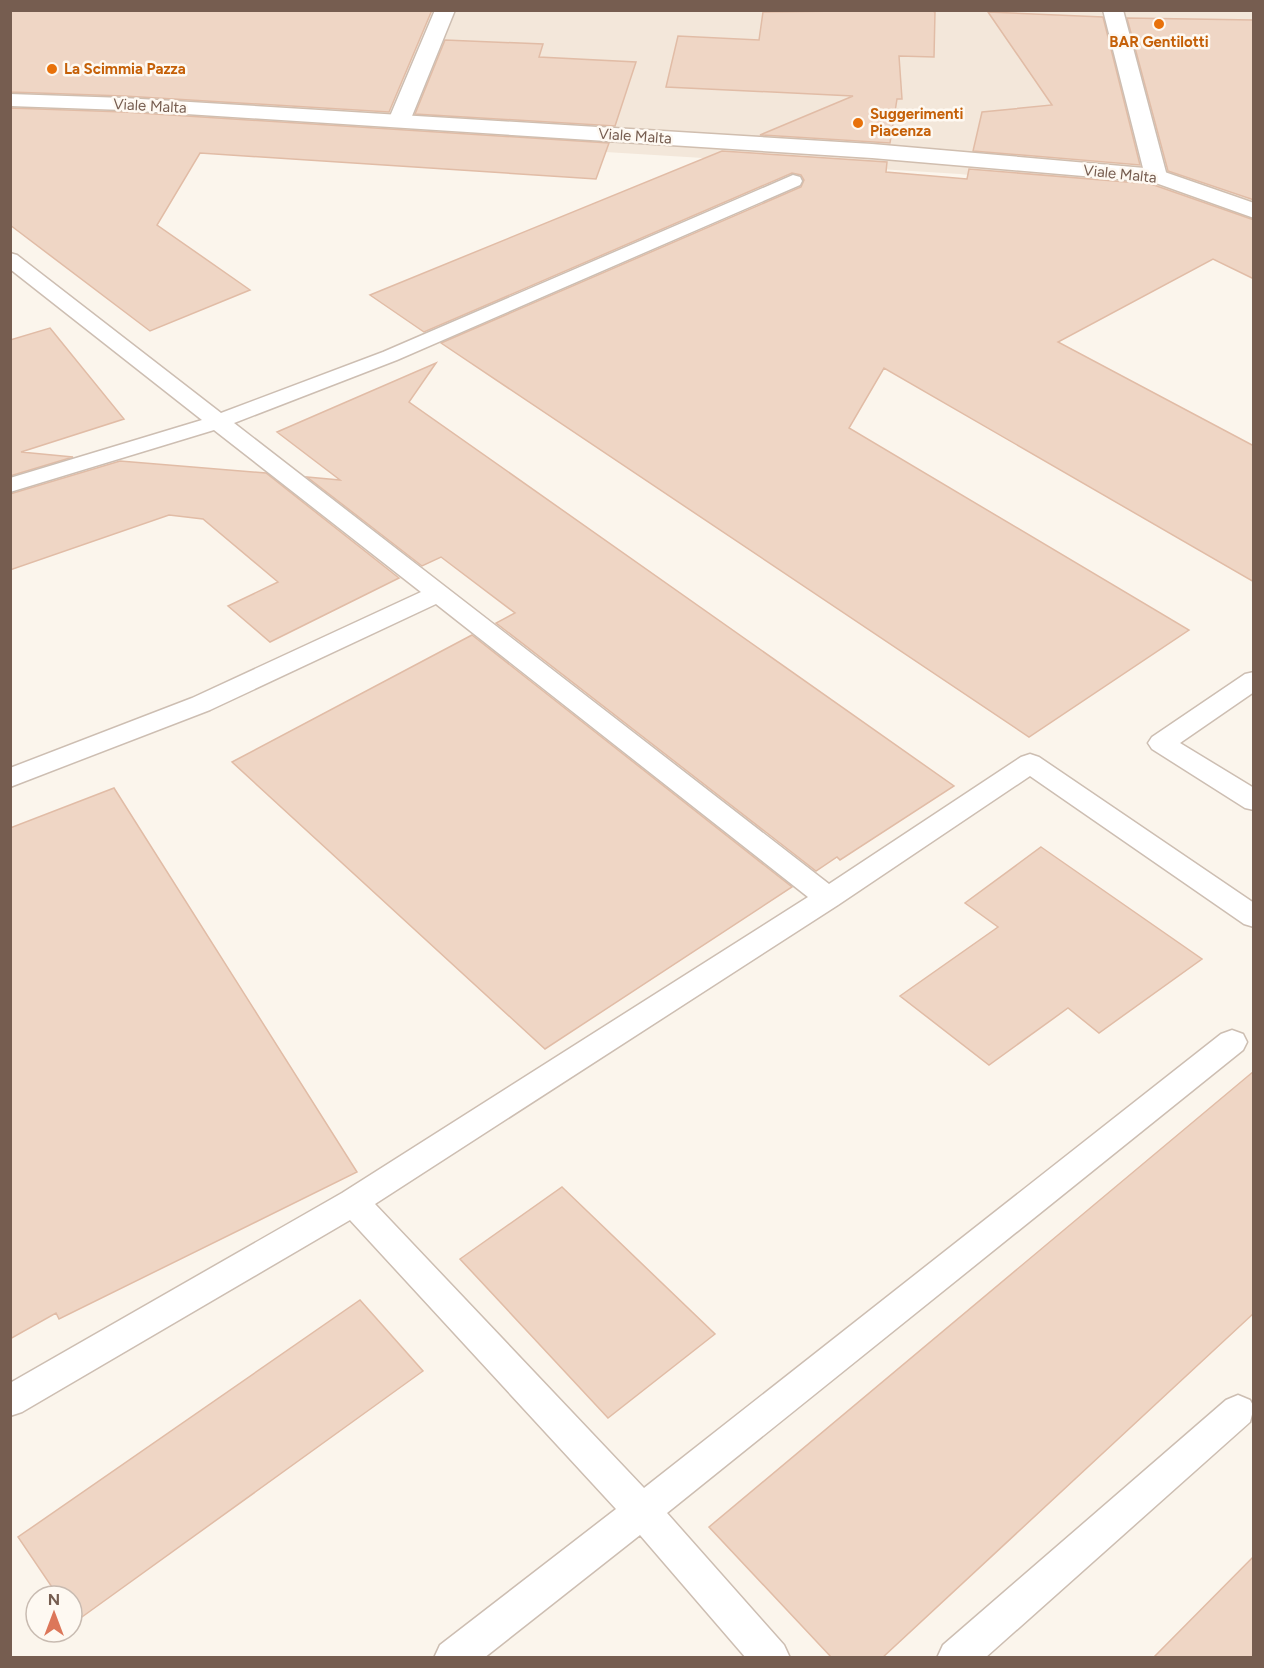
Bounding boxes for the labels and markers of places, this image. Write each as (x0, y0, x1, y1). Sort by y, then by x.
marker: BAR Gentilotti (1152, 17, 1166, 31)
place label: BAR Gentilotti (1109, 33, 1209, 51)
place label: La Scimmia Pazza (64, 60, 186, 78)
marker: La Scimmia Pazza (45, 62, 59, 76)
place label: Suggerimenti Piacenza (870, 105, 964, 140)
marker: Suggerimenti Piacenza (851, 116, 865, 130)

